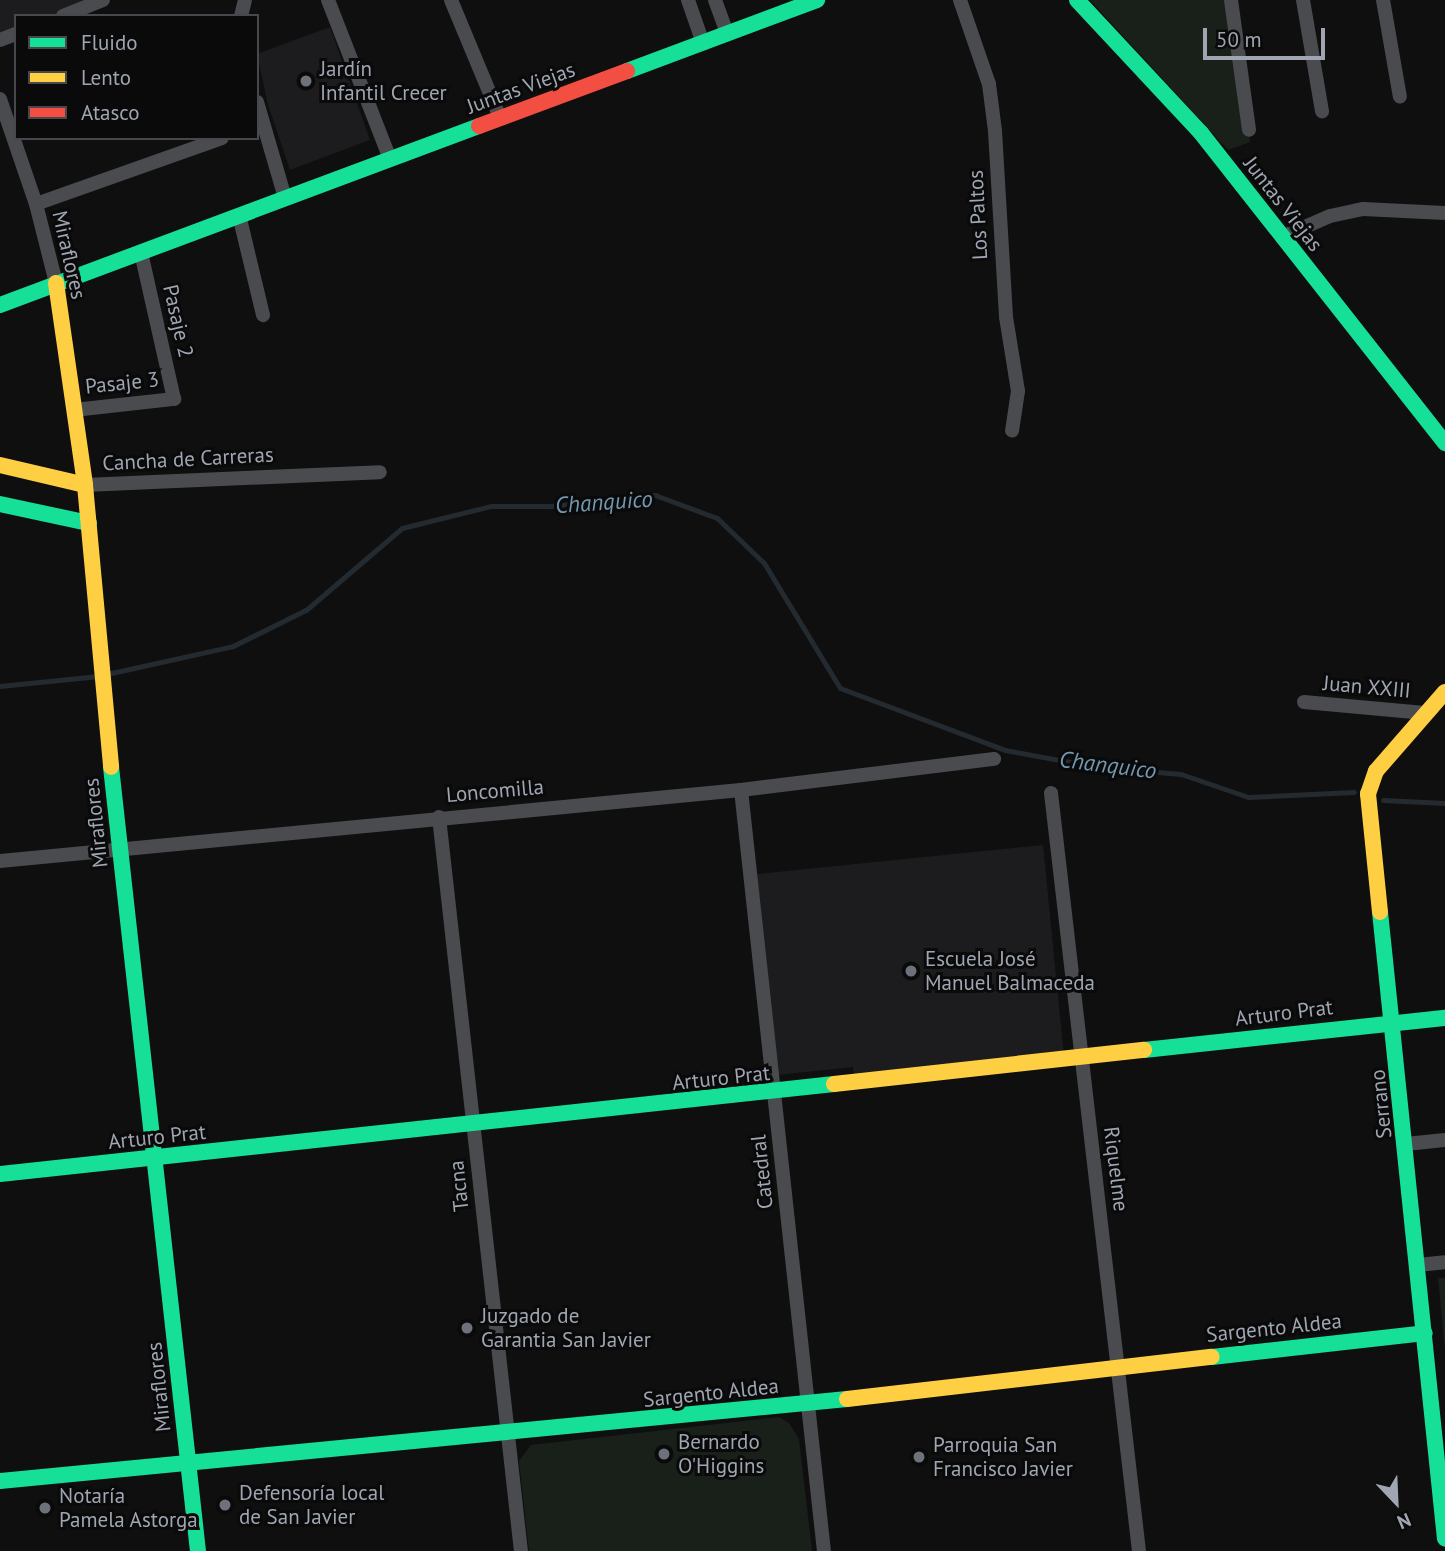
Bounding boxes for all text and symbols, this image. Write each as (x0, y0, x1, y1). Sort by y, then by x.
legend (14, 14, 259, 140)
scale bar (1207, 14, 1330, 58)
text: 50 m (1216, 26, 1262, 53)
text: Fluido (81, 29, 138, 56)
place label: Jardín Infantil Crecer (320, 56, 447, 106)
street label: Juntas Viejas (463, 57, 579, 119)
text: Lento (81, 64, 131, 91)
marker: Jardín Infantil Crecer (298, 73, 314, 89)
text: Atasco (81, 99, 140, 126)
street label: Juntas Viejas (1238, 151, 1328, 257)
street label: Los Paltos (963, 169, 993, 261)
street label: Miraflores (47, 208, 91, 302)
street label: Pasaje 2 (157, 282, 199, 360)
street label: Pasaje 3 (84, 367, 160, 399)
street label: Cancha de Carreras (102, 442, 274, 476)
water label: Chanquico (554, 485, 654, 519)
street label: Juan XXIII (1322, 671, 1412, 703)
water label: Chanquico (1058, 745, 1158, 785)
street label: Loncomilla (445, 774, 545, 808)
street label: Miraflores (79, 777, 113, 869)
place label: Escuela José Manuel Balmaceda (925, 946, 1095, 996)
marker: Escuela José Manuel Balmaceda (903, 963, 919, 979)
street label: Arturo Prat (1234, 995, 1334, 1031)
street label: Arturo Prat (671, 1060, 771, 1096)
street label: Serrano (1365, 1068, 1397, 1140)
street label: Arturo Prat (107, 1119, 207, 1155)
street label: Riquelme (1098, 1125, 1134, 1213)
street label: Catedral (746, 1134, 778, 1210)
street label: Tacna (444, 1159, 474, 1213)
place label: Juzgado de Garantia San Javier (481, 1303, 651, 1353)
street label: Sargento Aldea (1205, 1308, 1343, 1348)
marker: Juzgado de Garantia San Javier (459, 1320, 475, 1336)
street label: Miraflores (142, 1341, 176, 1433)
street label: Sargento Aldea (642, 1373, 780, 1413)
place label: Bernardo O'Higgins (678, 1429, 764, 1479)
place label: Parroquia San Francisco Javier (933, 1432, 1073, 1482)
marker: Bernardo O'Higgins (656, 1446, 672, 1462)
marker: Parroquia San Francisco Javier (911, 1449, 927, 1465)
north arrow (1361, 1467, 1431, 1537)
place label: Defensoría local de San Javier (239, 1480, 384, 1530)
place label: Notaría Pamela Astorga (59, 1483, 198, 1533)
marker: Defensoría local de San Javier (217, 1497, 233, 1513)
marker: Notaría Pamela Astorga (37, 1500, 53, 1516)
text: N (1394, 1508, 1415, 1535)

